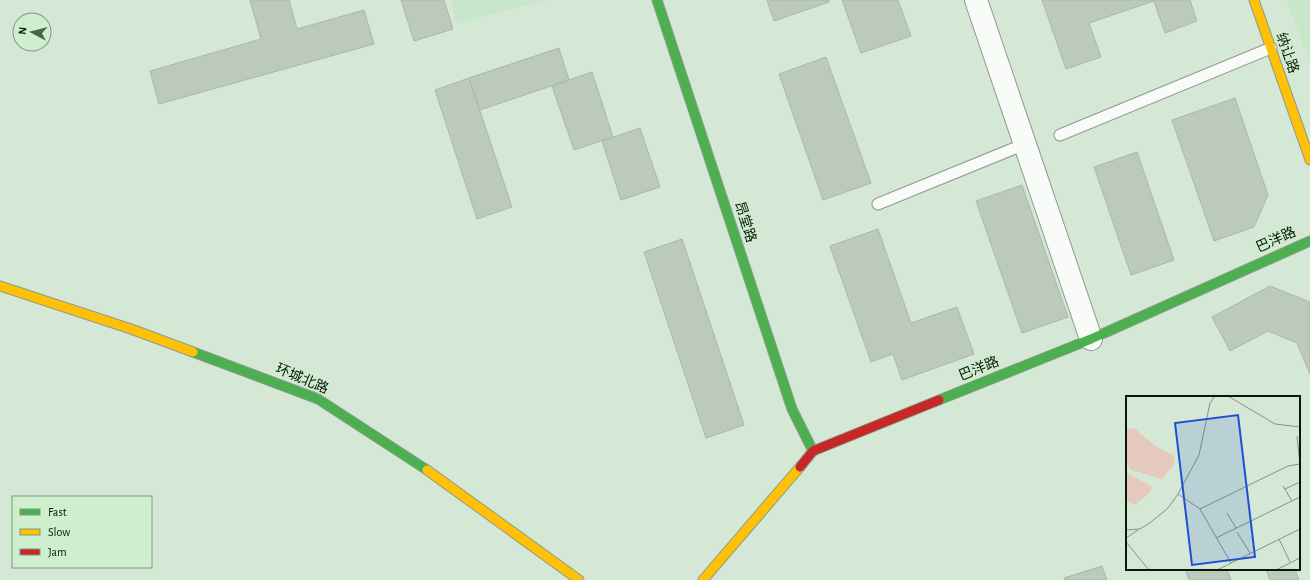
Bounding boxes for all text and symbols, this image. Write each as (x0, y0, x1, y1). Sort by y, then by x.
north arrow (12, 12, 52, 52)
text: N (17, 26, 28, 35)
street label: 纳让路 (1274, 30, 1302, 75)
street label: 昂堂路 (732, 200, 759, 244)
street label: 巴洋路 (1254, 224, 1298, 255)
street label: 巴洋路 (957, 354, 1001, 383)
street label: 环城北路 (273, 360, 331, 396)
inset map (1126, 396, 1300, 570)
legend (12, 496, 152, 568)
text: Fast (48, 506, 67, 518)
text: Slow (48, 526, 70, 538)
text: Jam (48, 546, 67, 558)

